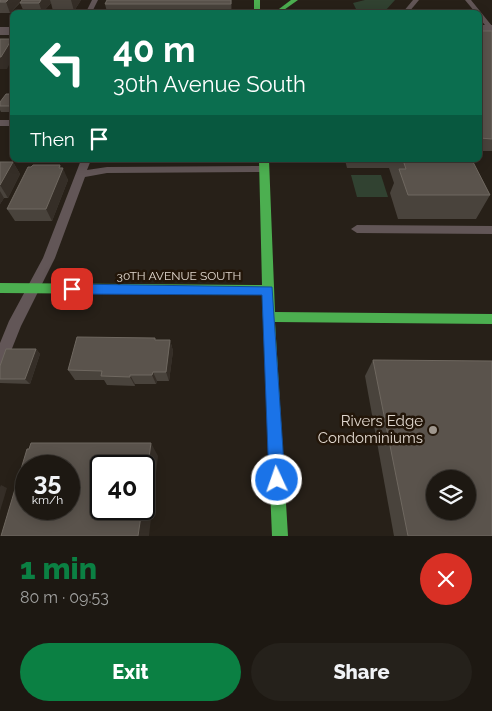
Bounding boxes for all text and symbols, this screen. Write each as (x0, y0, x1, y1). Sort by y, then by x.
text: 40 m (113, 29, 195, 70)
icon: left (30, 30, 95, 95)
text: 30th Avenue South (113, 71, 306, 97)
icon: arrive (85, 125, 113, 153)
text: Then (30, 128, 75, 150)
pin (51, 268, 93, 310)
street label: 30TH AVENUE SOUTH (117, 269, 241, 283)
icon: arrive (58, 275, 86, 303)
place label: Rivers Edge Condominiums (318, 412, 423, 447)
marker: Rivers Edge Condominiums (427, 424, 439, 436)
position arrow (250, 453, 302, 505)
speed limit sign: 40 (90, 455, 155, 520)
text: 35 (34, 466, 61, 496)
map controls (426, 470, 476, 520)
button: layers (426, 470, 476, 520)
text: km/h (32, 493, 63, 507)
text: 1 min (20, 551, 97, 586)
button: close (420, 553, 472, 605)
text: 80 m · 09:53 (20, 588, 109, 607)
button: Exit (20, 643, 241, 701)
button: Share (251, 643, 472, 701)

